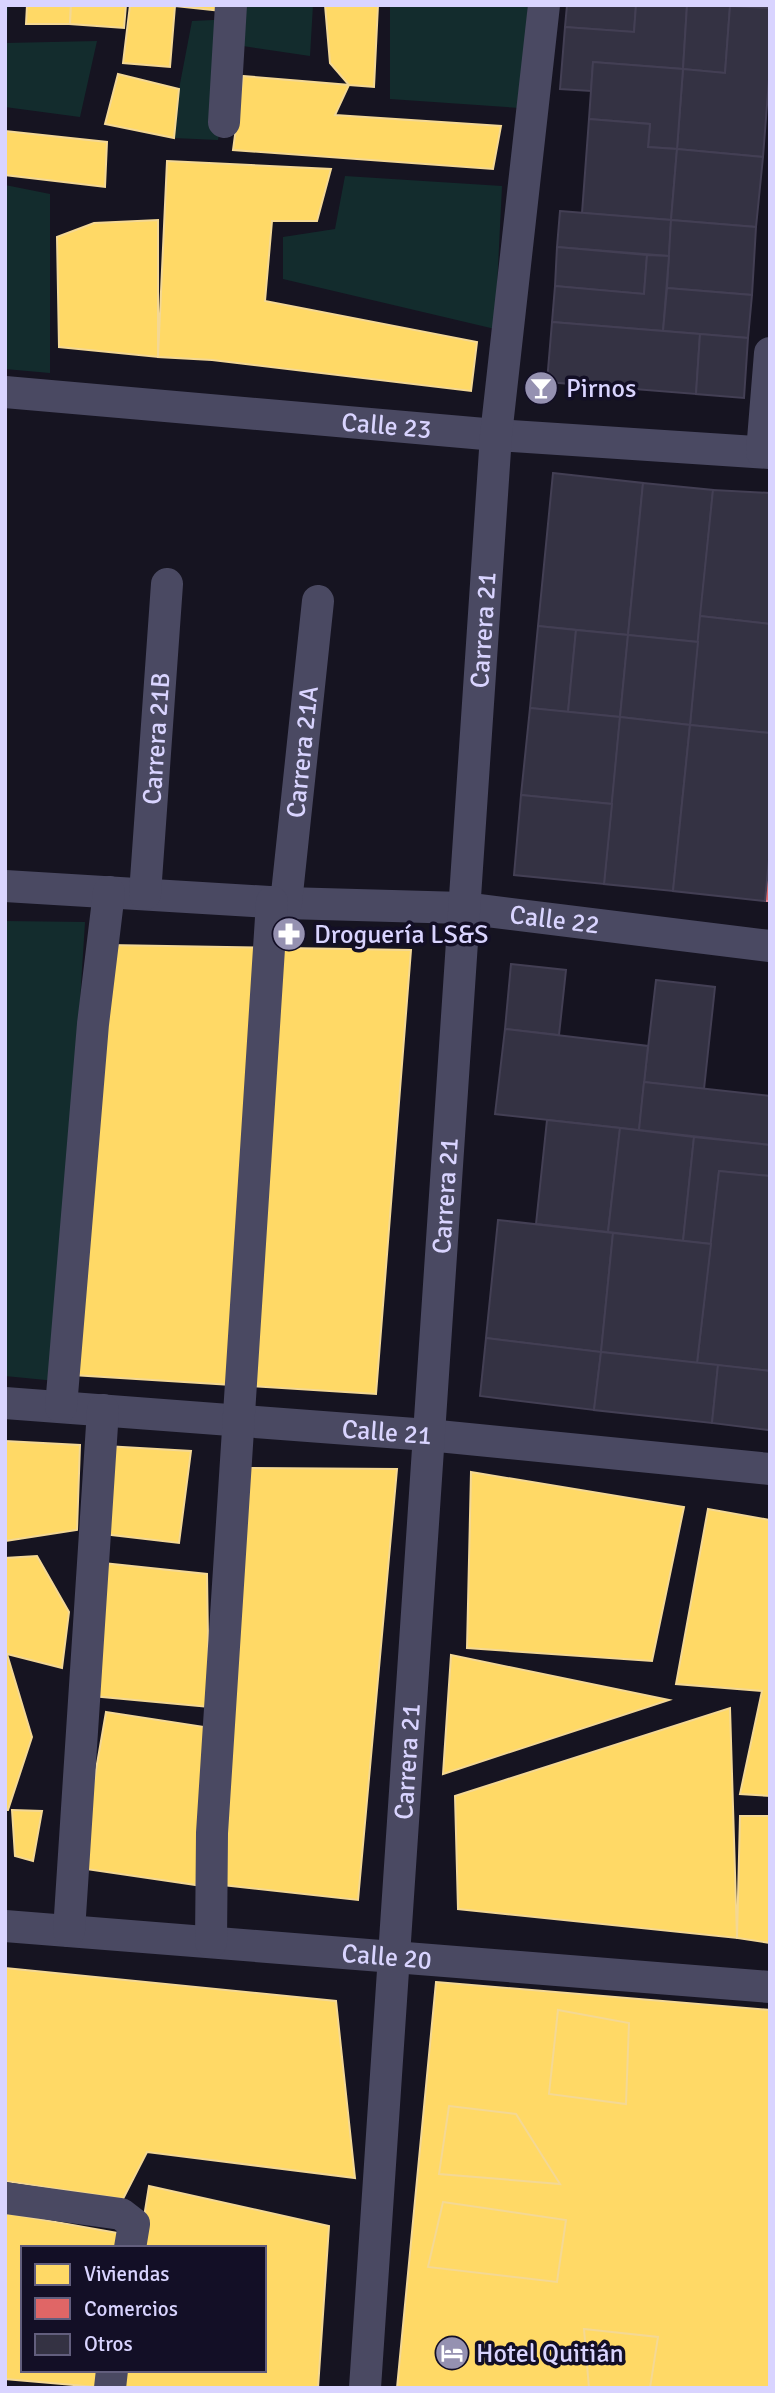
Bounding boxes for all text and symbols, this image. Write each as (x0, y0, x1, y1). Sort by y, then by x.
bar icon: Pirnos (522, 369, 560, 407)
place label: Pirnos (566, 373, 636, 405)
street label: Calle 23 (340, 407, 433, 446)
street label: Carrera 21 (464, 571, 504, 689)
street label: Carrera 21B (136, 671, 178, 806)
street label: Carrera 21A (280, 684, 326, 820)
street label: Calle 22 (508, 899, 601, 942)
pharmacy icon: Droguería LS&S (270, 915, 308, 953)
place label: Droguería LS&S (314, 919, 489, 951)
street label: Carrera 21 (426, 1136, 466, 1255)
street label: Calle 21 (341, 1414, 433, 1452)
street label: Carrera 21 (388, 1702, 428, 1821)
street label: Calle 20 (340, 1938, 433, 1977)
legend (21, 2246, 266, 2372)
text: Viviendas (84, 2261, 169, 2287)
text: Comercios (84, 2296, 178, 2322)
text: Otros (84, 2331, 133, 2357)
hotel icon: Hotel Quitián (433, 2334, 471, 2372)
place label: Hotel Quitián (476, 2338, 624, 2370)

